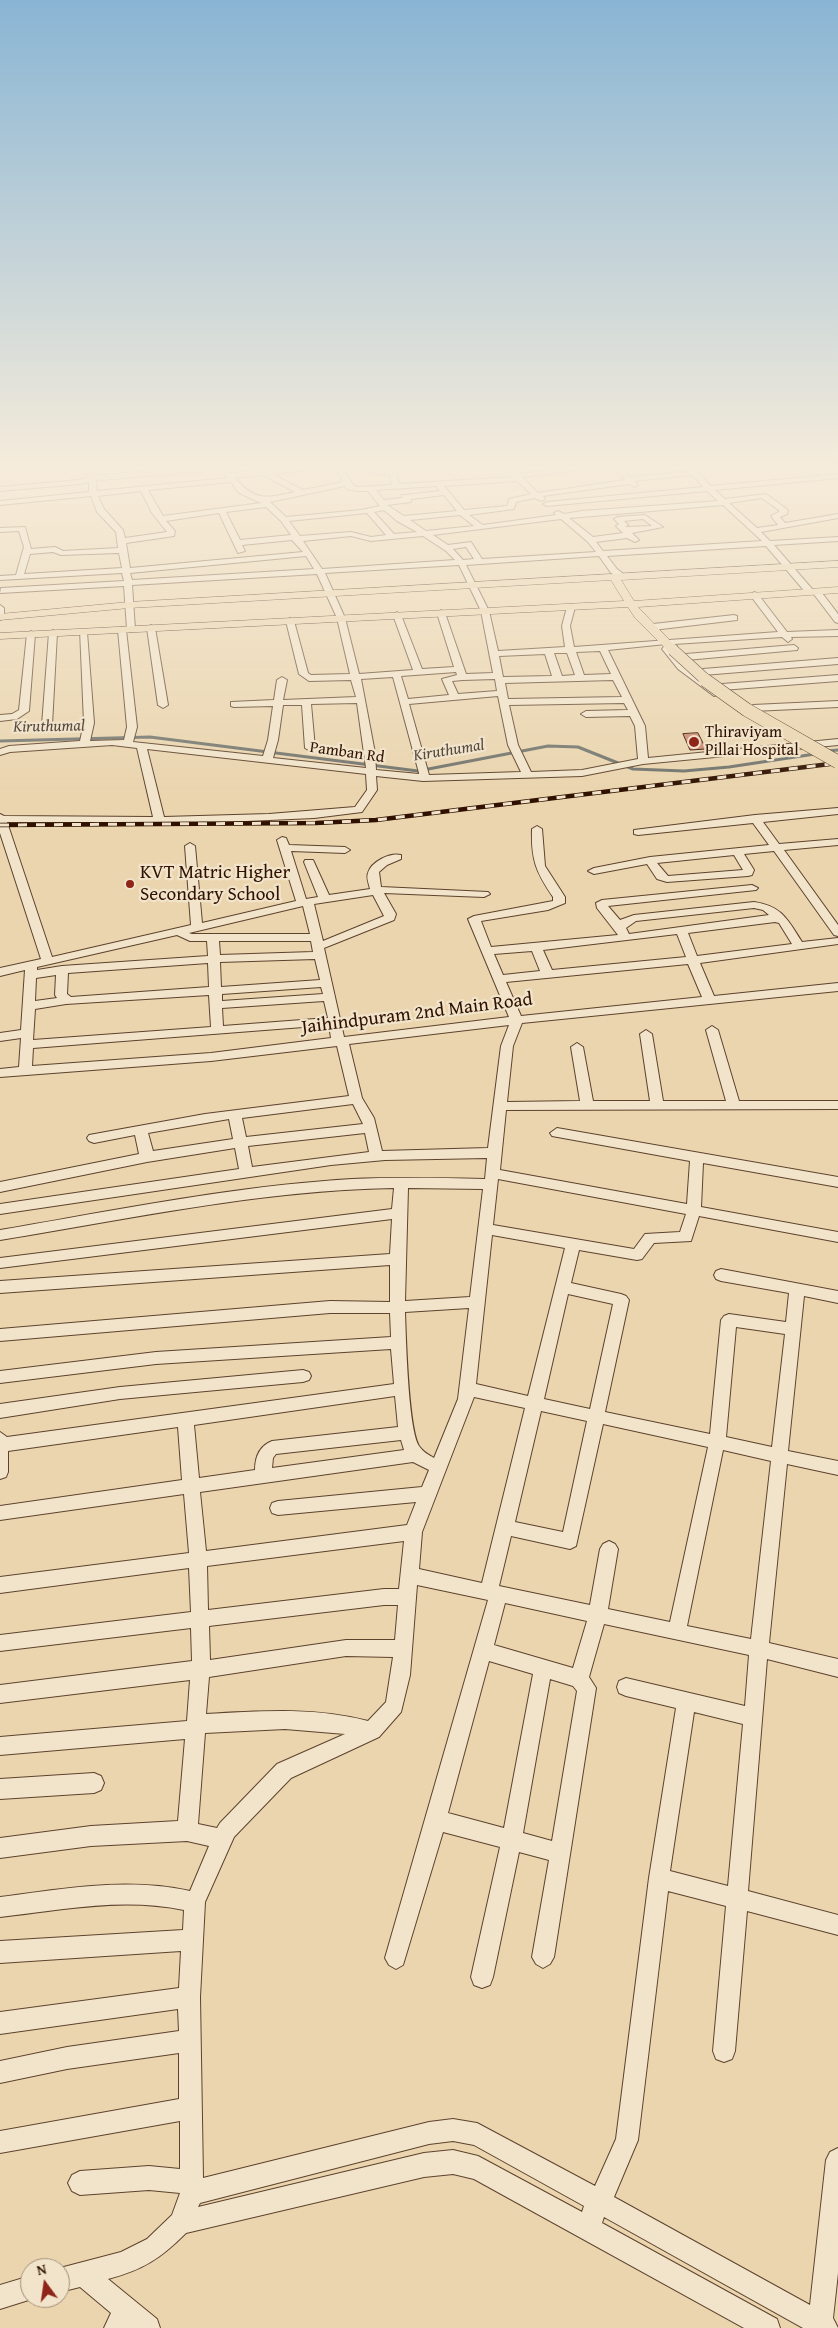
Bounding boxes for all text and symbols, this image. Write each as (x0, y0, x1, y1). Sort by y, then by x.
water label: Kiruthumal (13, 717, 85, 737)
place label: Thiraviyam Pillai Hospital (705, 723, 799, 761)
marker: Thiraviyam Pillai Hospital (687, 735, 701, 749)
water label: Kiruthumal (412, 736, 486, 766)
street label: Pamban Rd (308, 738, 386, 768)
place label: KVT Matric Higher Secondary School (140, 862, 290, 906)
marker: KVT Matric Higher Secondary School (124, 878, 136, 890)
street label: Jaihindpuram 2nd Main Road (300, 989, 534, 1039)
north arrow (20, 2258, 70, 2308)
text: N (35, 2259, 49, 2280)

